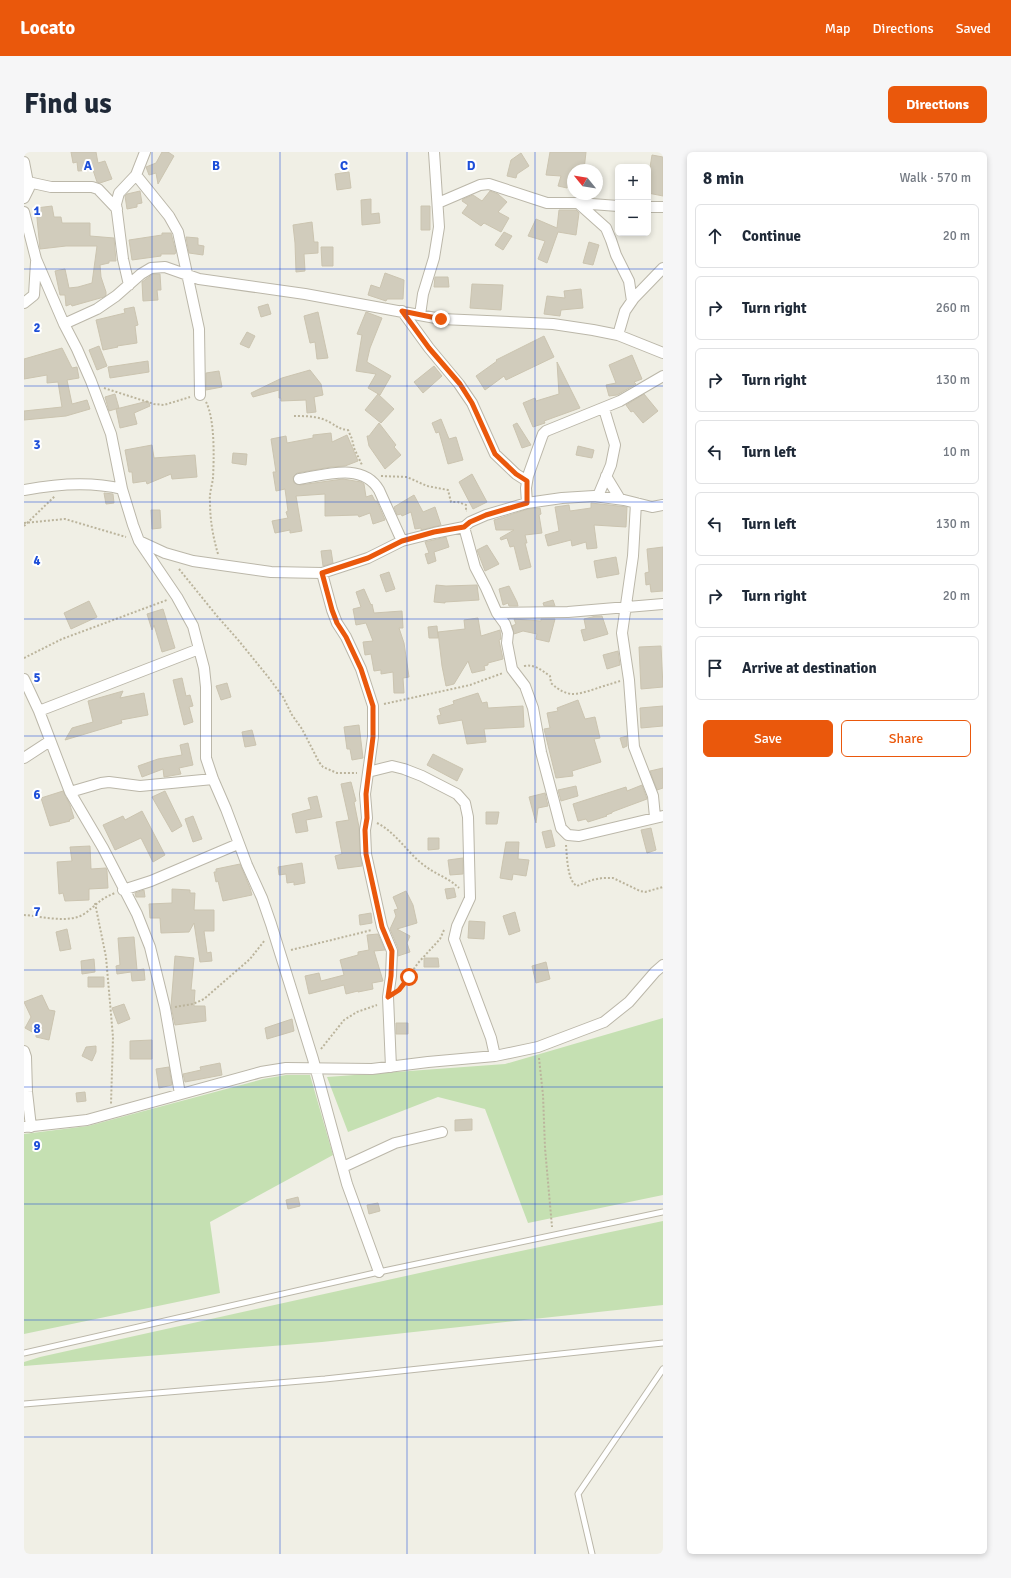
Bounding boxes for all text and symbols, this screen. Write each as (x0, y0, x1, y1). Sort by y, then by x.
text: Locato (20, 16, 75, 40)
text: Map (825, 20, 851, 37)
text: Directions (873, 20, 934, 37)
text: Saved (956, 20, 991, 37)
button: Directions (888, 86, 987, 123)
text: Find us (24, 87, 112, 121)
text: A (84, 158, 93, 174)
text: B (212, 158, 220, 174)
text: C (340, 158, 348, 174)
text: D (467, 158, 476, 174)
north arrow (567, 164, 603, 200)
map controls (615, 164, 651, 236)
button: + (615, 164, 651, 200)
text: 8 min (703, 168, 744, 189)
text: Walk · 570 m (900, 170, 971, 186)
button: − (615, 200, 651, 236)
text: 1 (33, 203, 41, 219)
icon: ahead (704, 225, 726, 247)
text: Continue (742, 227, 801, 245)
text: 20 m (943, 228, 970, 244)
icon: right (704, 297, 726, 319)
text: Turn right (742, 299, 807, 317)
text: 260 m (936, 300, 970, 316)
route end (432, 310, 450, 328)
text: 2 (33, 320, 41, 336)
icon: right (704, 369, 726, 391)
text: Turn right (742, 371, 807, 389)
text: 130 m (936, 372, 970, 388)
text: 3 (33, 437, 41, 453)
icon: left (704, 441, 726, 463)
text: Turn left (742, 443, 796, 461)
text: 10 m (943, 444, 970, 460)
icon: left (704, 513, 726, 535)
text: Turn left (742, 515, 796, 533)
text: 130 m (936, 516, 970, 532)
text: 4 (33, 553, 41, 569)
icon: right (704, 585, 726, 607)
text: Turn right (742, 587, 807, 605)
text: 20 m (943, 588, 970, 604)
icon: arrive (704, 657, 726, 679)
text: Arrive at destination (742, 659, 877, 677)
text: 5 (33, 670, 41, 686)
button: Save (703, 720, 833, 757)
button: Share (841, 720, 971, 757)
text: 6 (33, 787, 41, 803)
text: 7 (33, 904, 41, 920)
route start (400, 968, 418, 986)
text: 8 (33, 1021, 41, 1037)
text: 9 (33, 1138, 41, 1154)

